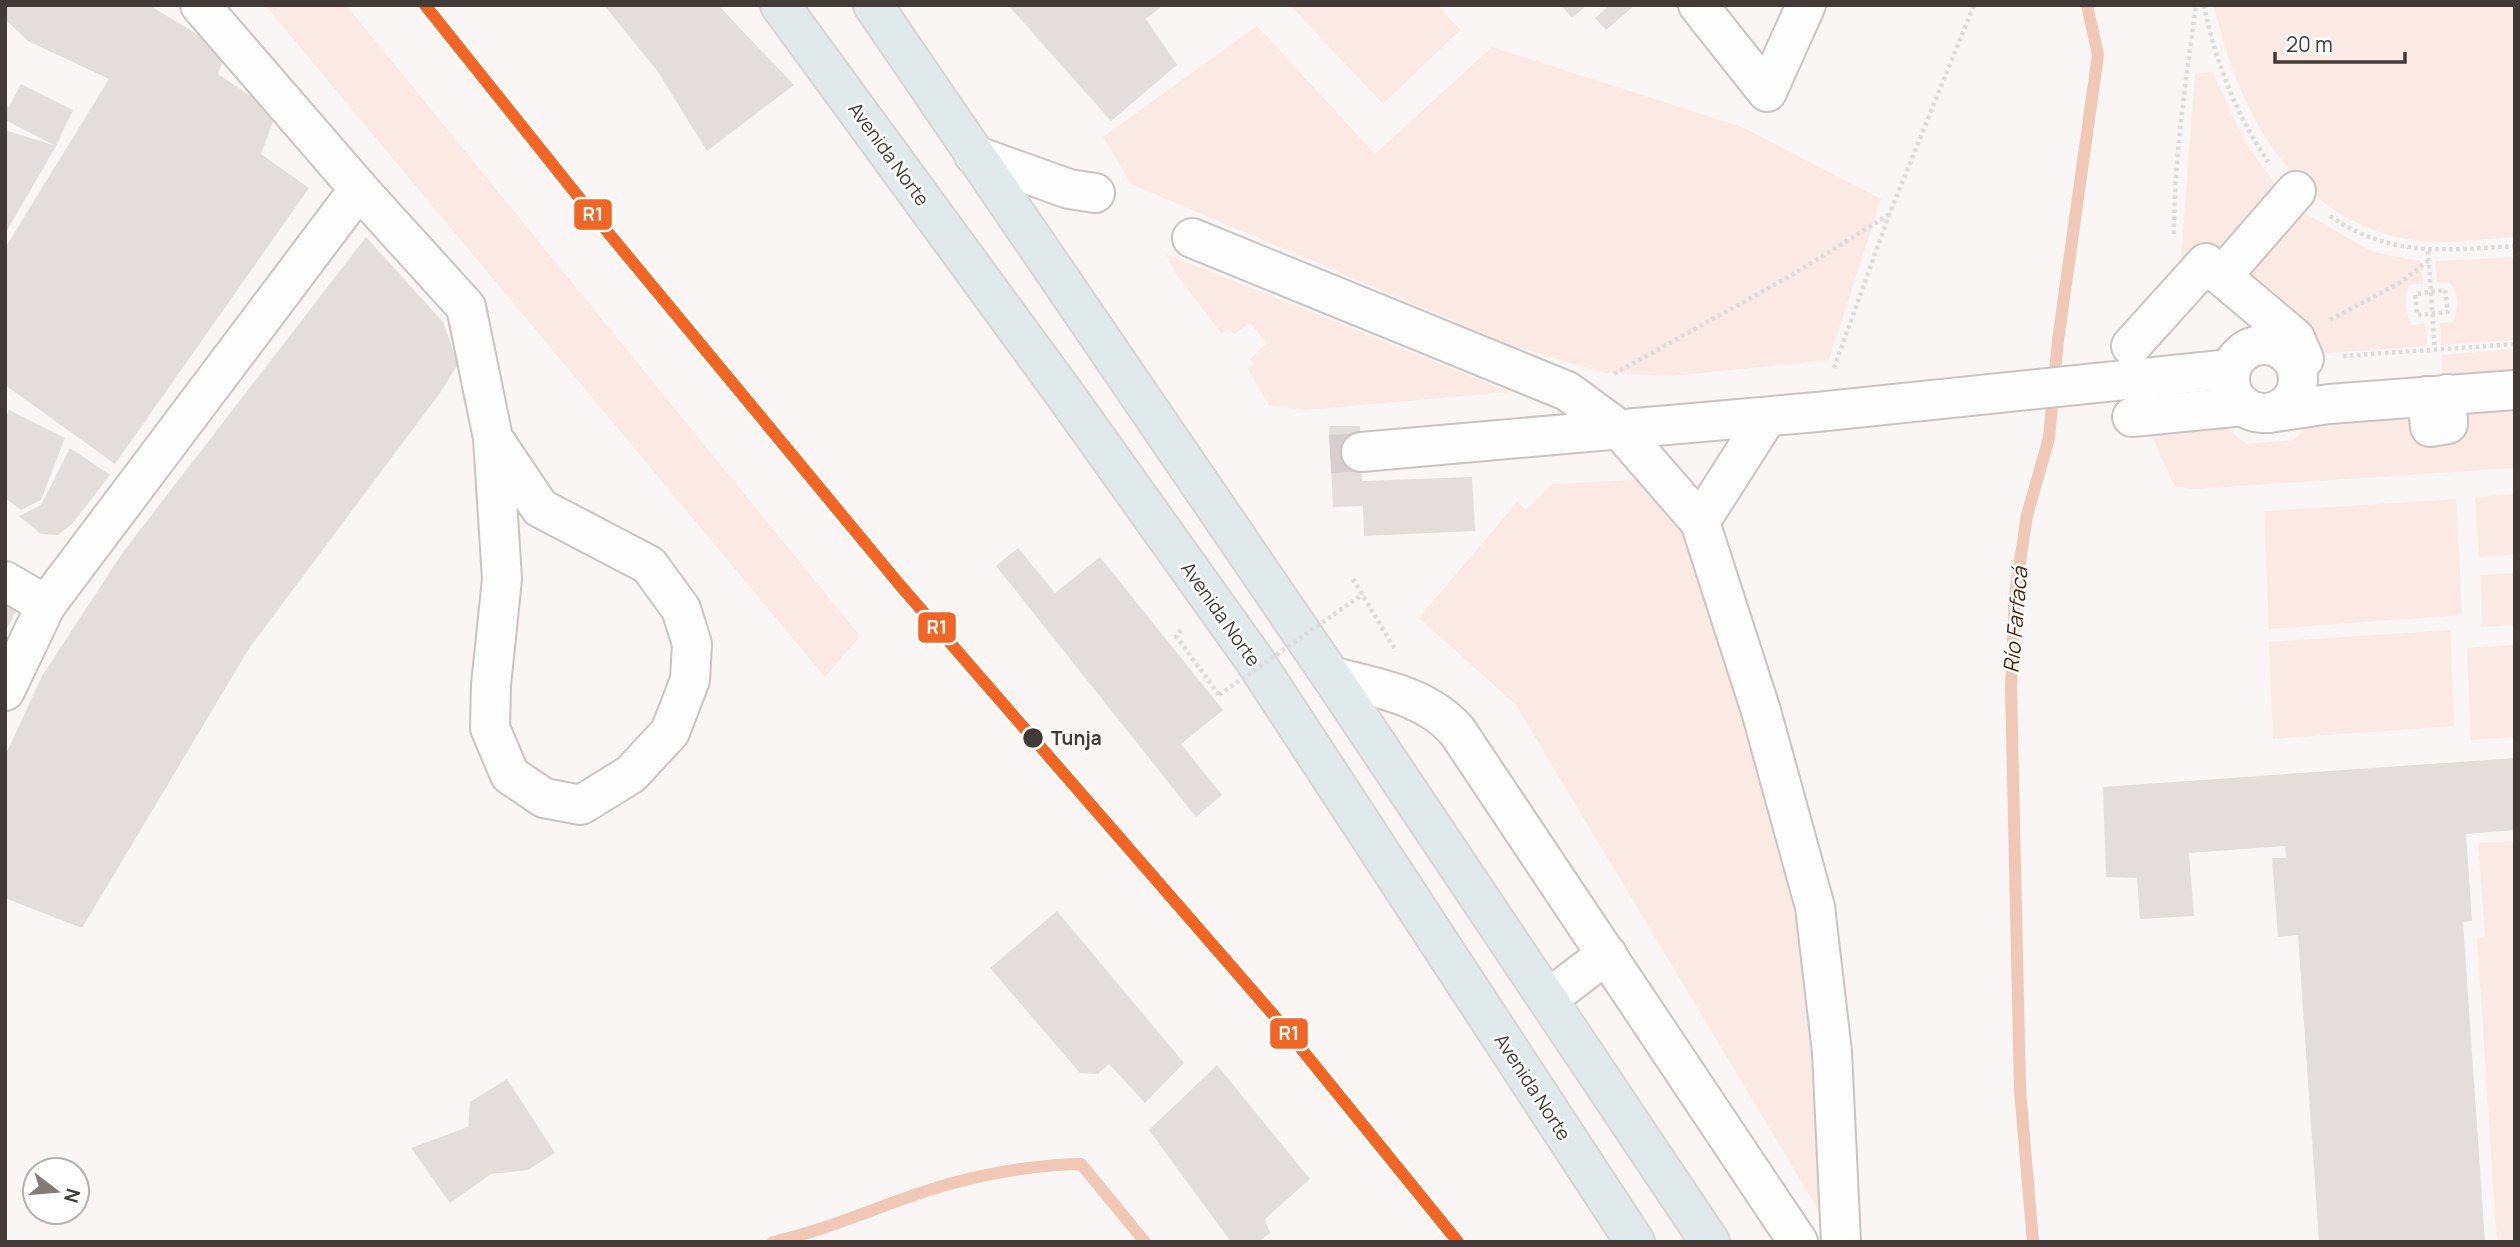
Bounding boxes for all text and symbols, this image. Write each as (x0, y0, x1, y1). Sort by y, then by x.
scale bar (2275, 21, 2404, 65)
text: 20 m (2286, 30, 2333, 58)
street label: Avenida Norte (843, 97, 935, 211)
line badge: R1 (573, 198, 613, 231)
text: R1 (583, 201, 603, 227)
street label: Avenida Norte (1175, 557, 1267, 671)
water label: Río Farfacá (1996, 564, 2034, 674)
line badge: R1 (917, 611, 957, 644)
text: R1 (927, 614, 947, 640)
place label: Tunja (1051, 725, 1102, 751)
marker: Tunja (1021, 726, 1045, 750)
line badge: R1 (1269, 1017, 1309, 1050)
text: R1 (1279, 1020, 1299, 1046)
street label: Avenida Norte (1489, 1029, 1577, 1145)
north arrow (21, 1156, 91, 1226)
text: N (58, 1186, 87, 1206)

